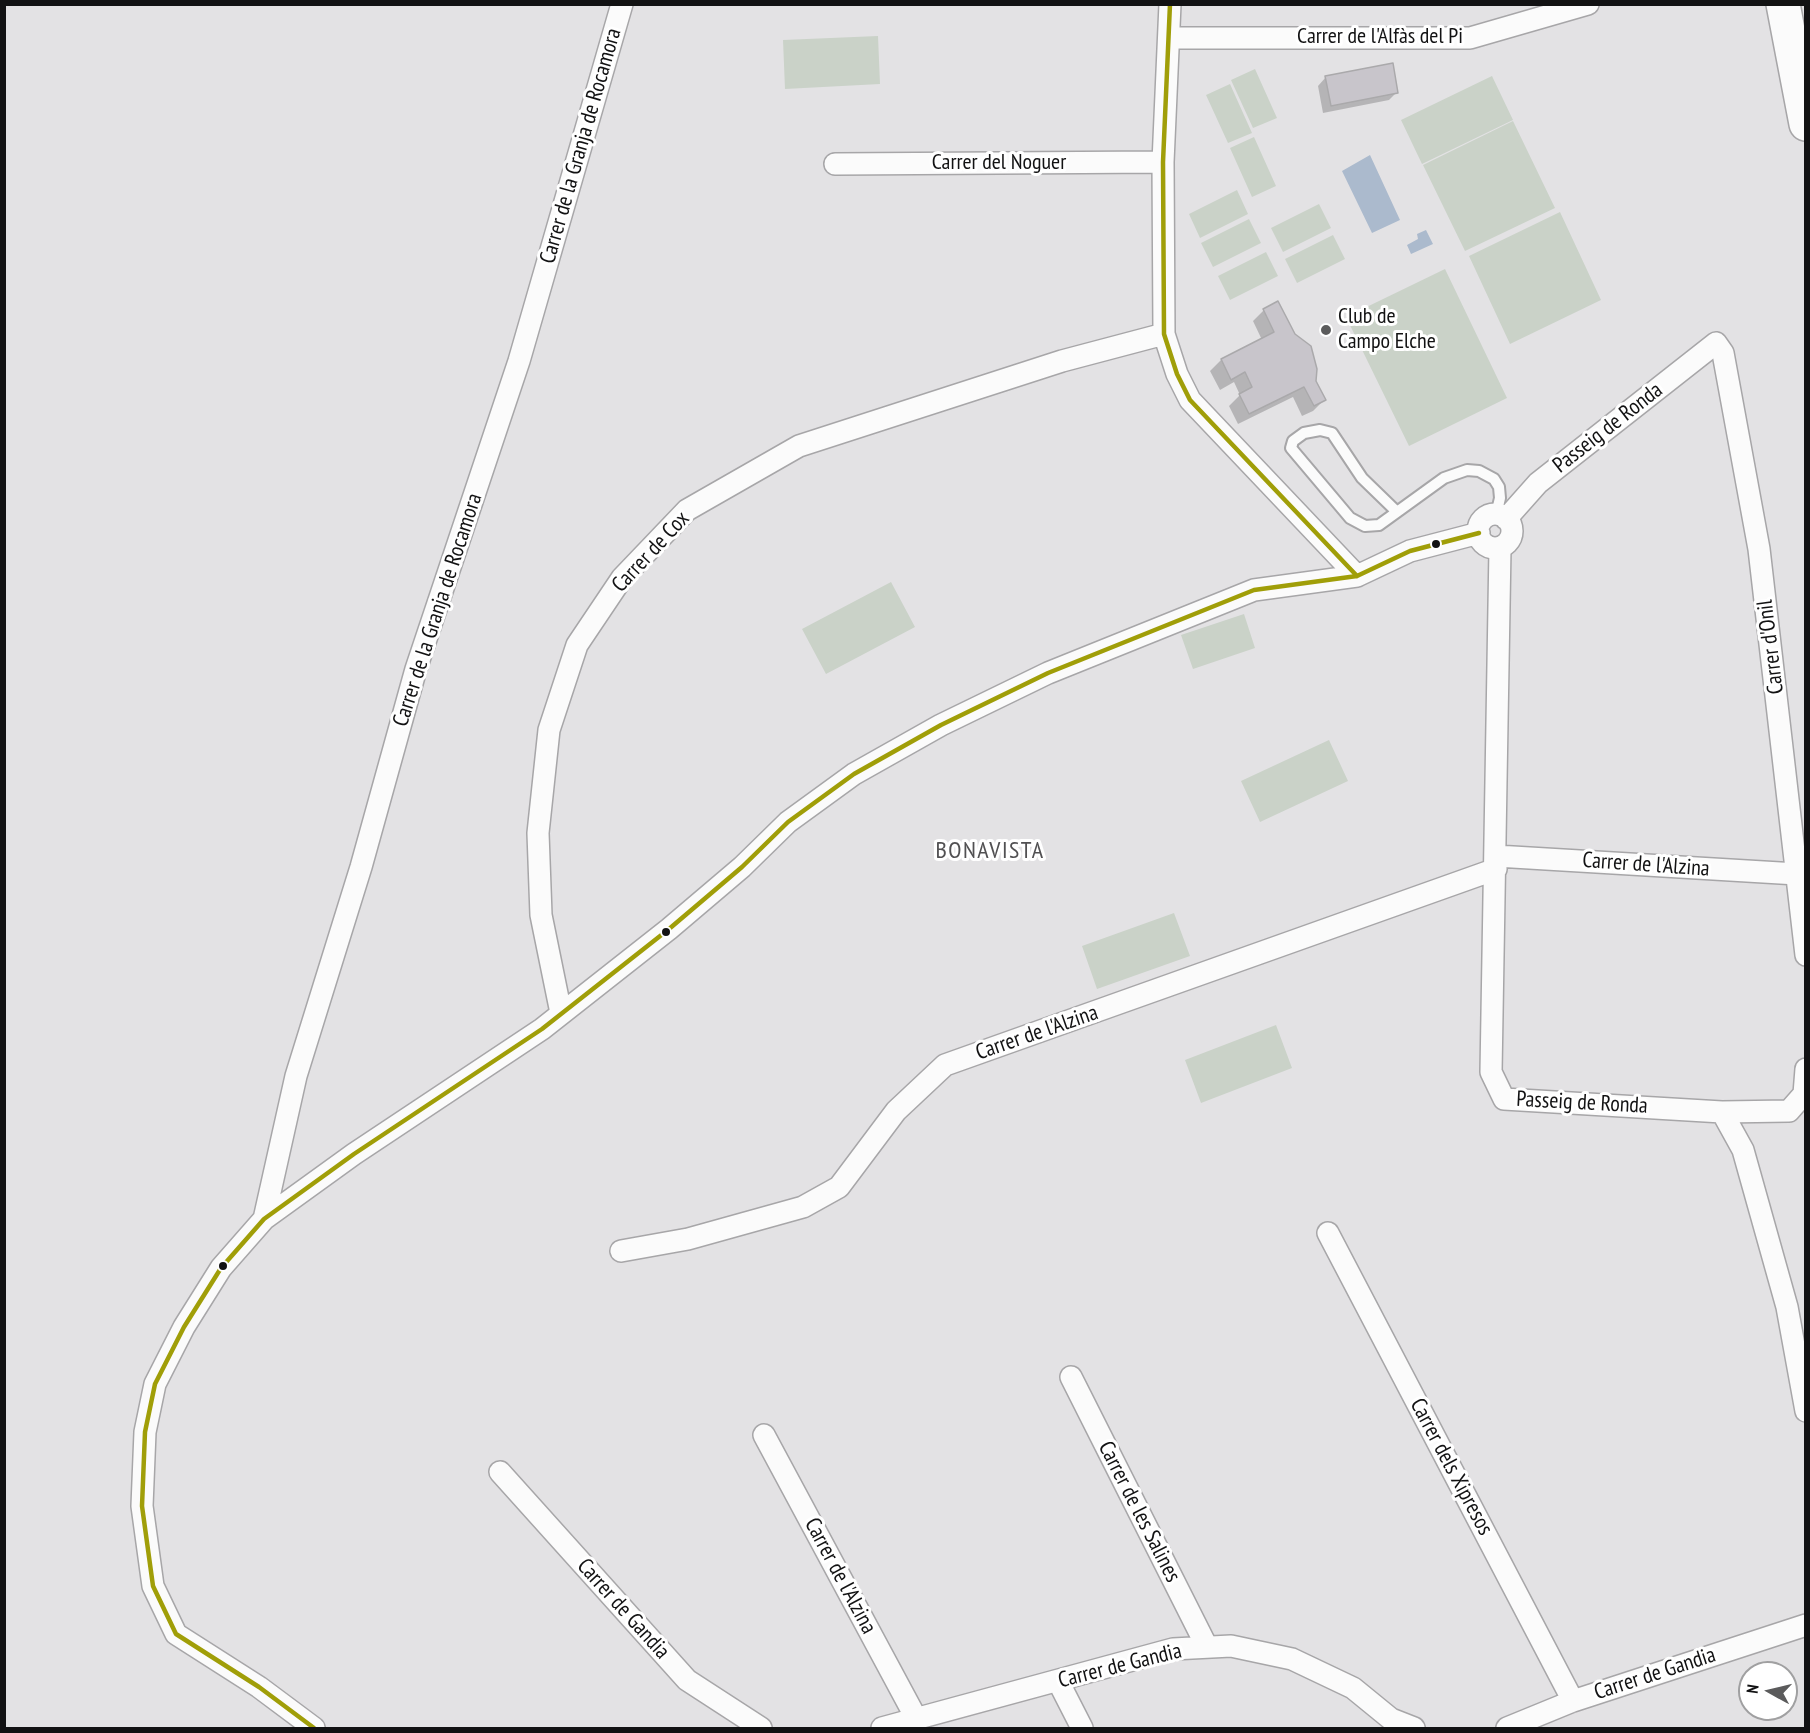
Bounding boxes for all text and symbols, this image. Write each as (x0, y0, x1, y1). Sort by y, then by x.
street label: Carrer de l'Alfàs del Pi (1297, 24, 1463, 50)
street label: Carrer de la Granja de Rocamora (535, 25, 627, 267)
street label: Carrer del Noguer (932, 150, 1066, 176)
place label: Club de Campo Elche (1338, 304, 1436, 356)
marker: Club de Campo Elche (1319, 323, 1333, 337)
street label: Passeig de Ronda (1548, 377, 1668, 479)
street label: Carrer de la Granja de Rocamora (388, 490, 488, 730)
street label: Carrer de Cox (607, 506, 695, 598)
unlabelled marker (1430, 538, 1442, 550)
street label: Carrer d'Onil (1752, 598, 1790, 696)
district label: BONAVISTA (935, 837, 1045, 865)
street label: Carrer de l'Alzina (1582, 847, 1710, 883)
unlabelled marker (660, 926, 672, 938)
street label: Carrer de l'Alzina (973, 1000, 1101, 1066)
street label: Passeig de Ronda (1516, 1086, 1648, 1120)
unlabelled marker (217, 1260, 229, 1272)
street label: Carrer dels Xipresos (1404, 1394, 1498, 1540)
street label: Carrer de les Salines (1092, 1437, 1186, 1587)
street label: Carrer de l'Alzina (798, 1514, 882, 1638)
street label: Carrer de Gandia (571, 1553, 675, 1665)
street label: Carrer de Gandia (1056, 1638, 1184, 1694)
street label: Carrer de Gandia (1591, 1642, 1719, 1706)
north arrow (1738, 1661, 1798, 1721)
text: N (1742, 1683, 1763, 1694)

